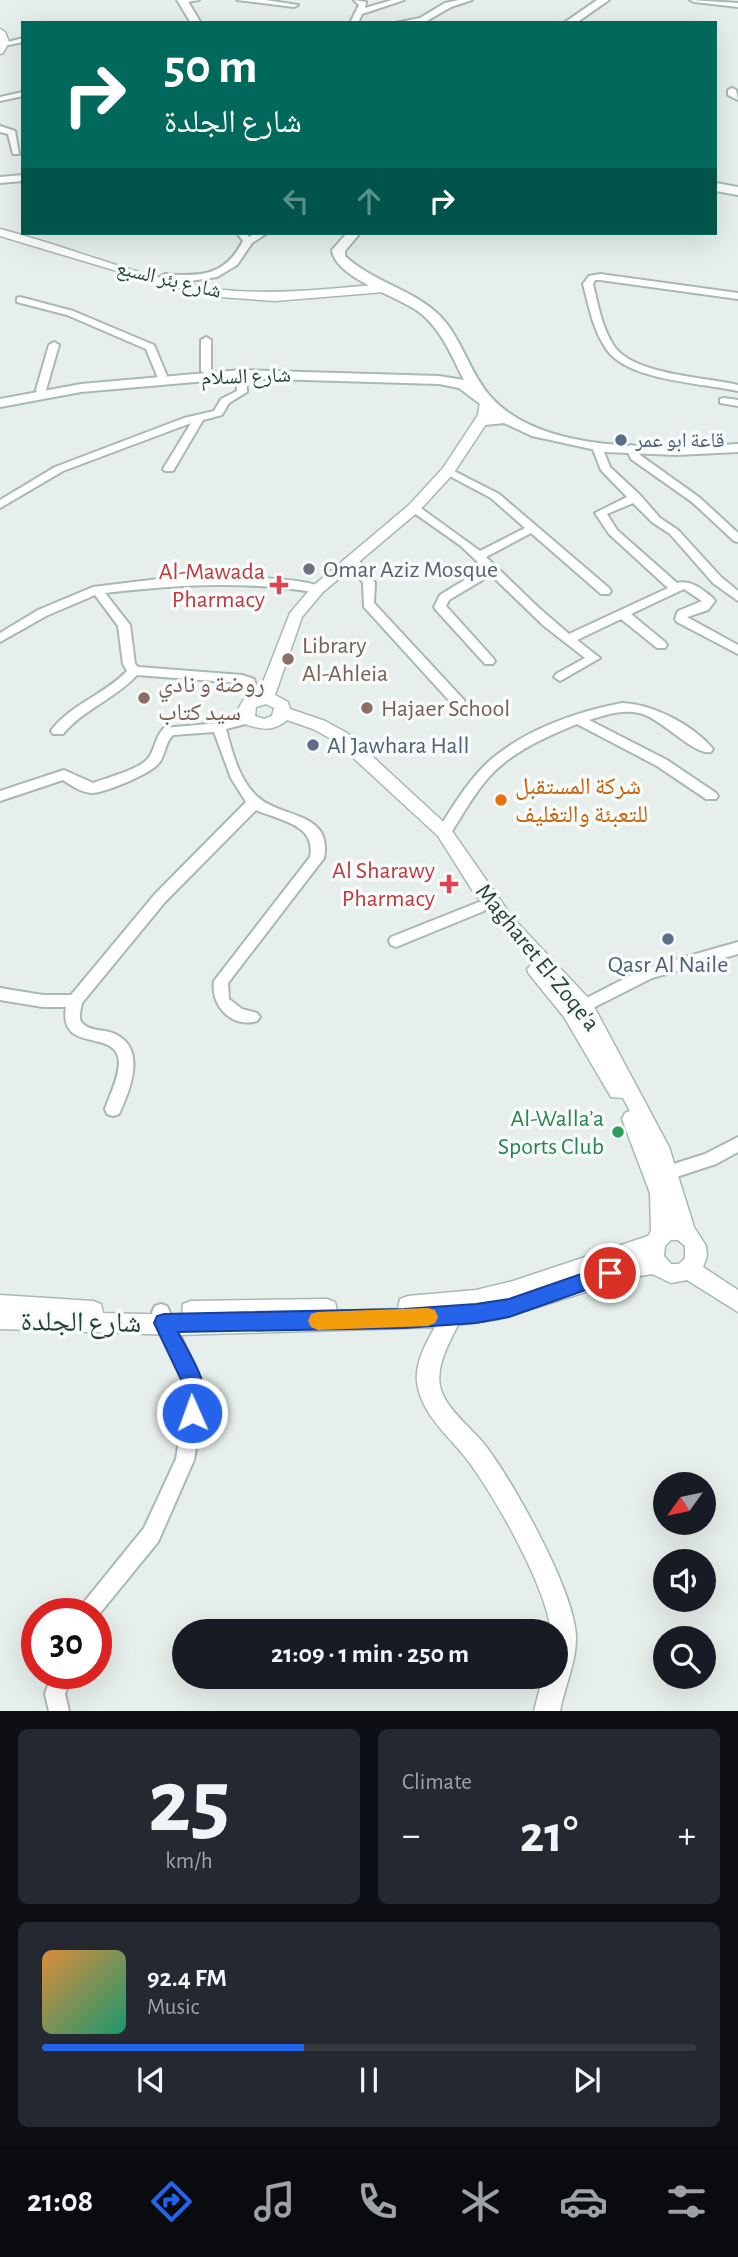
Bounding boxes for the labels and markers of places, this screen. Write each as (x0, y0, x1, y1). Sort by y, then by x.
place label: قاعة ابو عمر (634, 430, 725, 452)
marker: قاعة ابو عمر (613, 432, 629, 448)
place label: Omar Aziz Mosque (323, 558, 498, 582)
place label: Al-Mawada Pharmacy (159, 560, 265, 612)
marker: Omar Aziz Mosque (301, 561, 317, 577)
marker: Al-Mawada Pharmacy (271, 577, 287, 593)
place label: Library Al-Ahleia (302, 634, 388, 686)
marker: Library Al-Ahleia (280, 651, 296, 667)
place label: روضة و نادي سيد كتاب (158, 673, 265, 726)
marker: روضة و نادي سيد كتاب (136, 690, 152, 706)
place label: Hajaer School (381, 697, 510, 721)
marker: Hajaer School (359, 700, 375, 716)
place label: Al Jawhara Hall (327, 734, 469, 758)
marker: Al Jawhara Hall (305, 737, 321, 753)
place label: شركة المستقبل للتعبئة والتغليف (515, 775, 648, 828)
marker: شركة المستقبل للتعبئة والتغليف (493, 792, 509, 808)
place label: Al Sharawy Pharmacy (332, 859, 435, 911)
marker: Al Sharawy Pharmacy (441, 876, 457, 892)
marker: Qasr Al Naile (660, 931, 676, 947)
place label: Qasr Al Naile (608, 953, 728, 977)
place label: Al-Walla’a Sports Club (498, 1107, 604, 1159)
marker: Al-Walla’a Sports Club (610, 1124, 626, 1140)
pin (580, 1243, 640, 1303)

